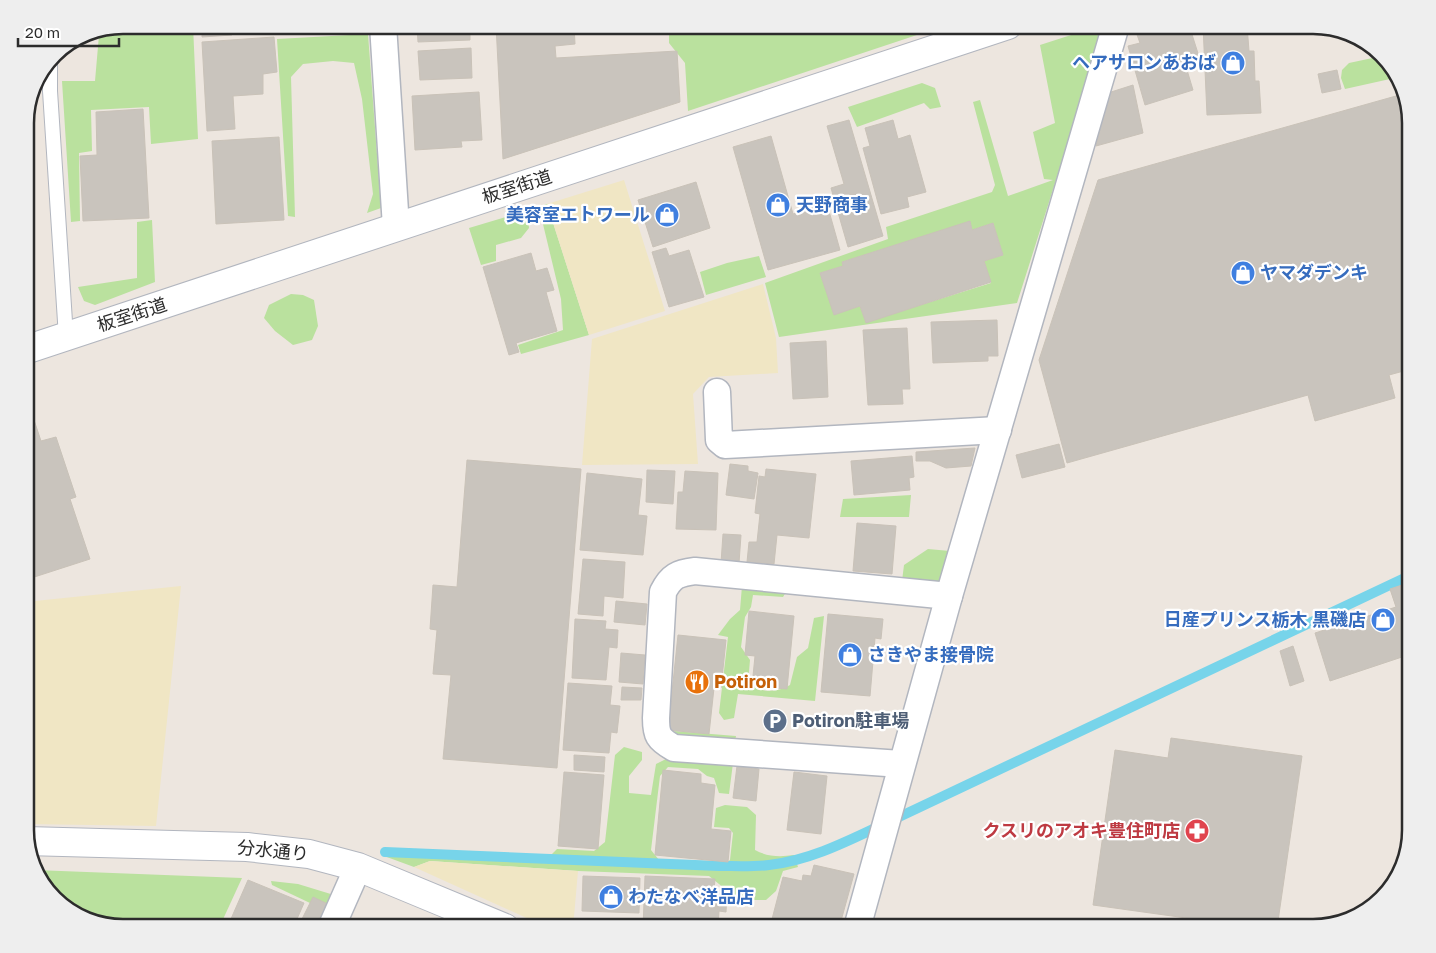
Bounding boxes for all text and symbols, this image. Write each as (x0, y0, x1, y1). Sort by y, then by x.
scale bar (18, 15, 119, 47)
text: 20 m (25, 23, 60, 41)
shop icon: ヘアサロンあおば (1220, 50, 1246, 76)
place label: ヘアサロンあおば (1072, 51, 1216, 73)
street label: 板室街道 (479, 164, 554, 208)
shop icon: 天野商事 (765, 192, 791, 218)
place label: 天野商事 (796, 193, 868, 215)
shop icon: 美容室エトワール (654, 202, 680, 228)
place label: 美容室エトワール (506, 203, 650, 225)
shop icon: ヤマダデンキ (1230, 260, 1256, 286)
place label: ヤマダデンキ (1260, 261, 1368, 283)
street label: 板室街道 (94, 292, 169, 336)
shop icon: 日産プリンス栃木 黒磯店 (1370, 607, 1396, 633)
place label: 日産プリンス栃木 黒磯店 (1164, 608, 1366, 630)
shop icon: さきやま接骨院 (837, 642, 863, 668)
place label: さきやま接骨院 (868, 643, 994, 665)
restaurant icon: Potiron (684, 669, 710, 695)
place label: Potiron (714, 670, 777, 692)
parking icon: Potiron駐車場 (762, 708, 788, 734)
place label: Potiron駐車場 (792, 709, 909, 731)
pharmacy icon: クスリのアオキ豊住町店 (1184, 818, 1210, 844)
place label: クスリのアオキ豊住町店 (983, 819, 1180, 841)
street label: 分水通り (236, 835, 310, 865)
shop icon: わたなべ洋品店 (598, 884, 624, 910)
place label: わたなべ洋品店 (628, 885, 754, 907)

